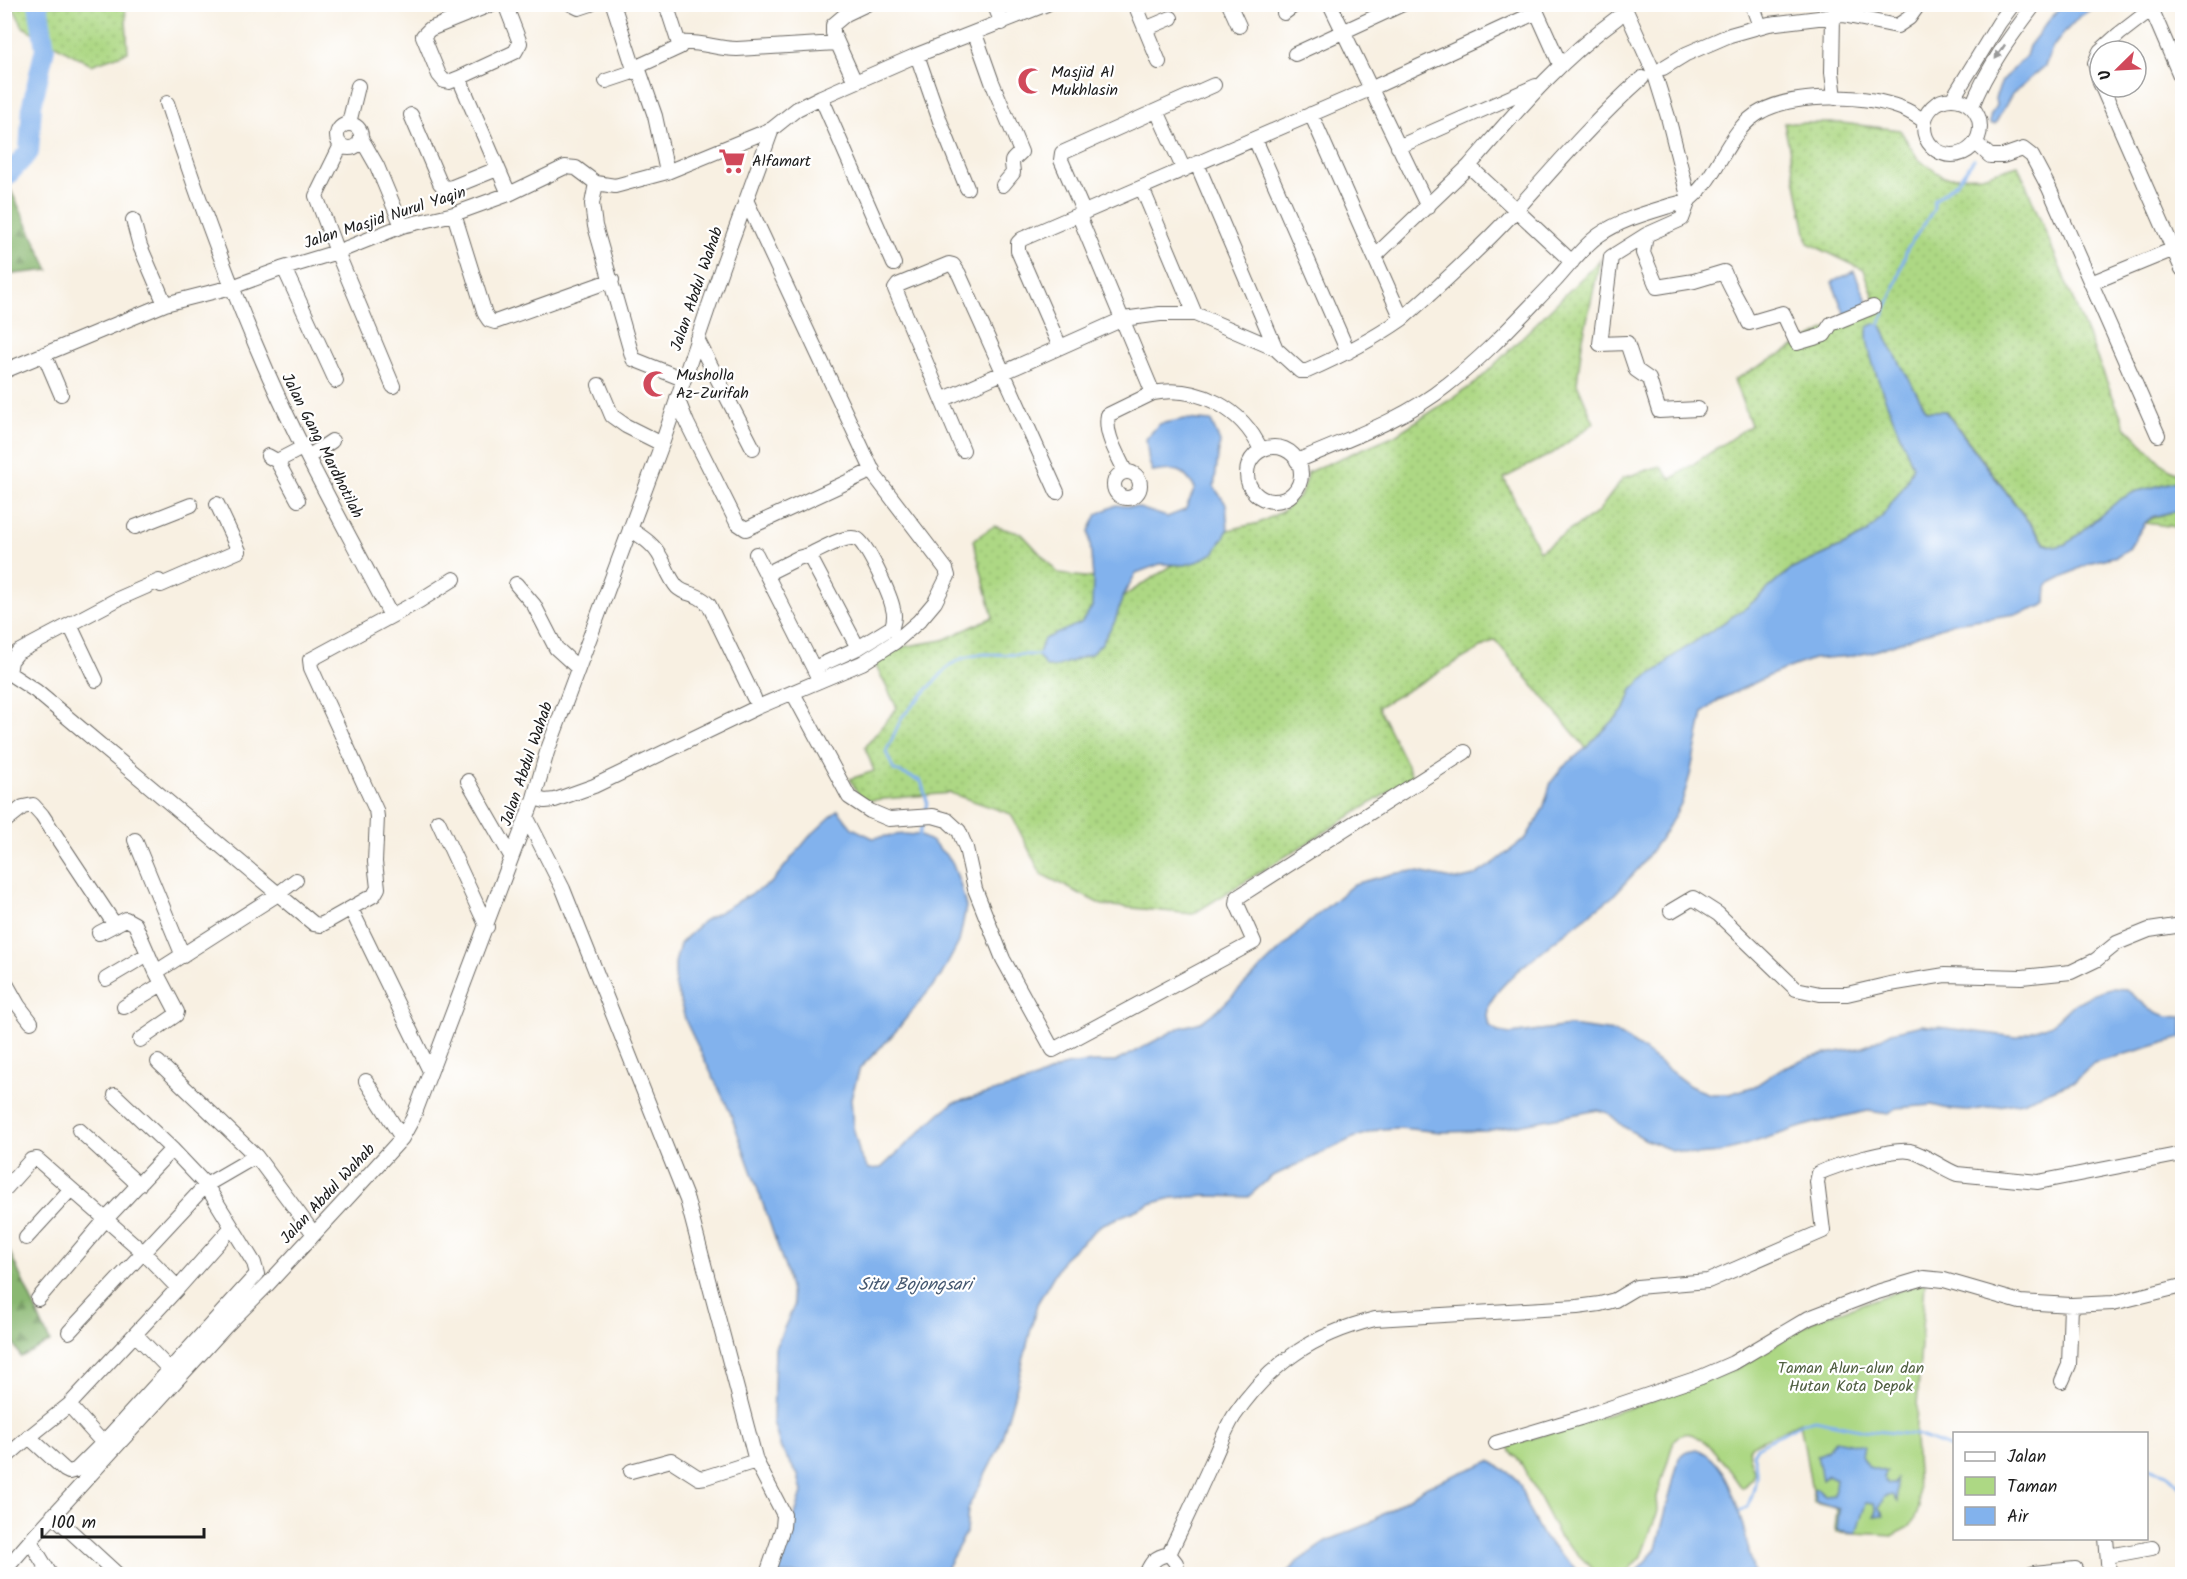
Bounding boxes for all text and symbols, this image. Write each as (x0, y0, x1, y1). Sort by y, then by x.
north arrow (2088, 39, 2148, 99)
one-way arrow (1994, 43, 2006, 59)
place label: Masjid Al Mukhlasin (1051, 60, 1118, 103)
text: U (2092, 65, 2119, 84)
mosque icon: Masjid Al Mukhlasin (1016, 66, 1046, 96)
supermarket icon: Alfamart (717, 146, 747, 176)
place label: Alfamart (752, 149, 812, 174)
street label: Jalan Masjid Nurul Yaqin (301, 180, 469, 256)
street label: Jalan Abdul Wahab (664, 223, 730, 355)
place label: Musholla Az-Zurifah (676, 363, 749, 406)
street label: Jalan Gang Mardhotilah (274, 369, 370, 523)
mosque icon: Musholla Az-Zurifah (641, 369, 671, 399)
street label: Jalan Abdul Wahab (494, 698, 560, 830)
street label: Jalan Abdul Wahab (275, 1138, 382, 1250)
water label: Situ Bojongsari (858, 1271, 975, 1300)
park label: Taman Alun-alun dan Hutan Kota Depok (1778, 1356, 1924, 1399)
legend (1953, 1432, 2148, 1540)
text: Jalan (2007, 1443, 2046, 1472)
text: Taman (2007, 1473, 2057, 1502)
scale bar (42, 1501, 204, 1539)
text: Air (2007, 1503, 2029, 1532)
text: 100 m (51, 1509, 96, 1538)

